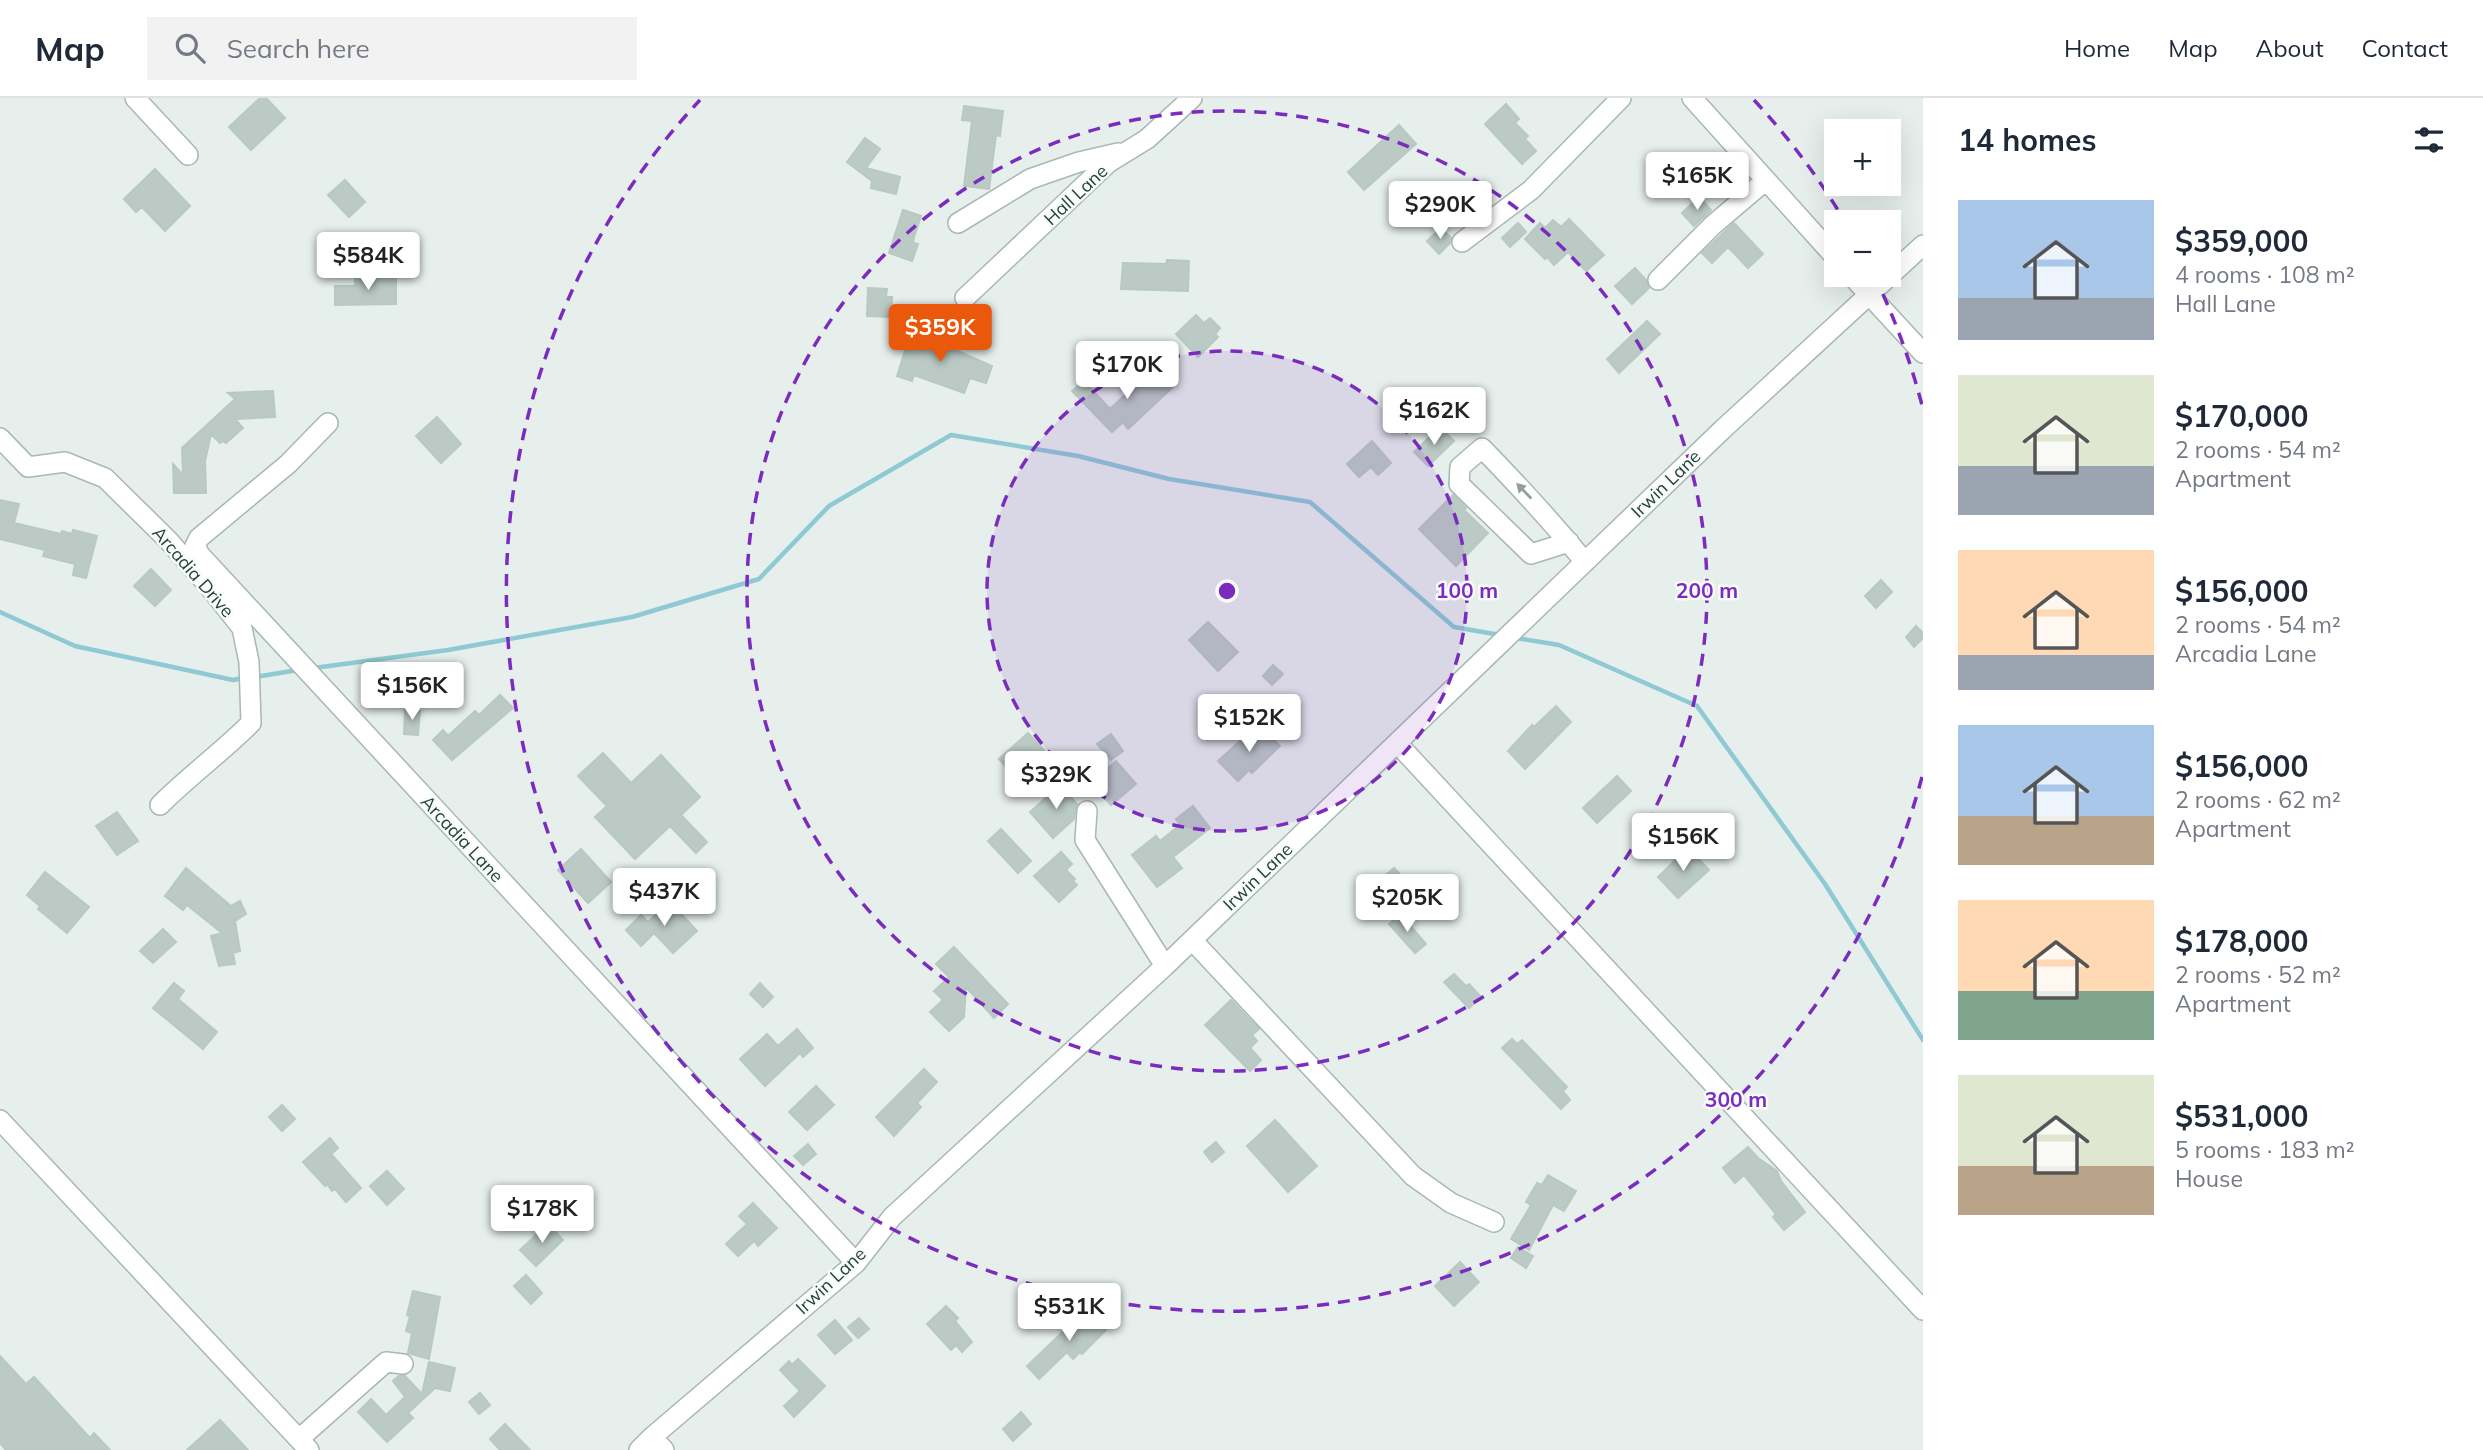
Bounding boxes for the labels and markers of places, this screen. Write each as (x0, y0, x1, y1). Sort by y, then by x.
pin: $165K (1648, 152, 1746, 212)
pin: $290K (1391, 181, 1489, 241)
pin: $584K (319, 232, 417, 292)
pin: $359K (891, 304, 989, 364)
pin: $170K (1078, 342, 1176, 401)
pin: $162K (1385, 388, 1483, 447)
centre of rings (1215, 579, 1239, 603)
pin: $156K (363, 662, 461, 722)
pin: $152K (1200, 694, 1298, 754)
pin: $329K (1007, 752, 1105, 811)
pin: $156K (1634, 814, 1732, 873)
pin: $437K (615, 868, 713, 928)
pin: $205K (1358, 874, 1456, 934)
pin: $178K (493, 1186, 591, 1245)
pin: $531K (1020, 1284, 1118, 1343)

